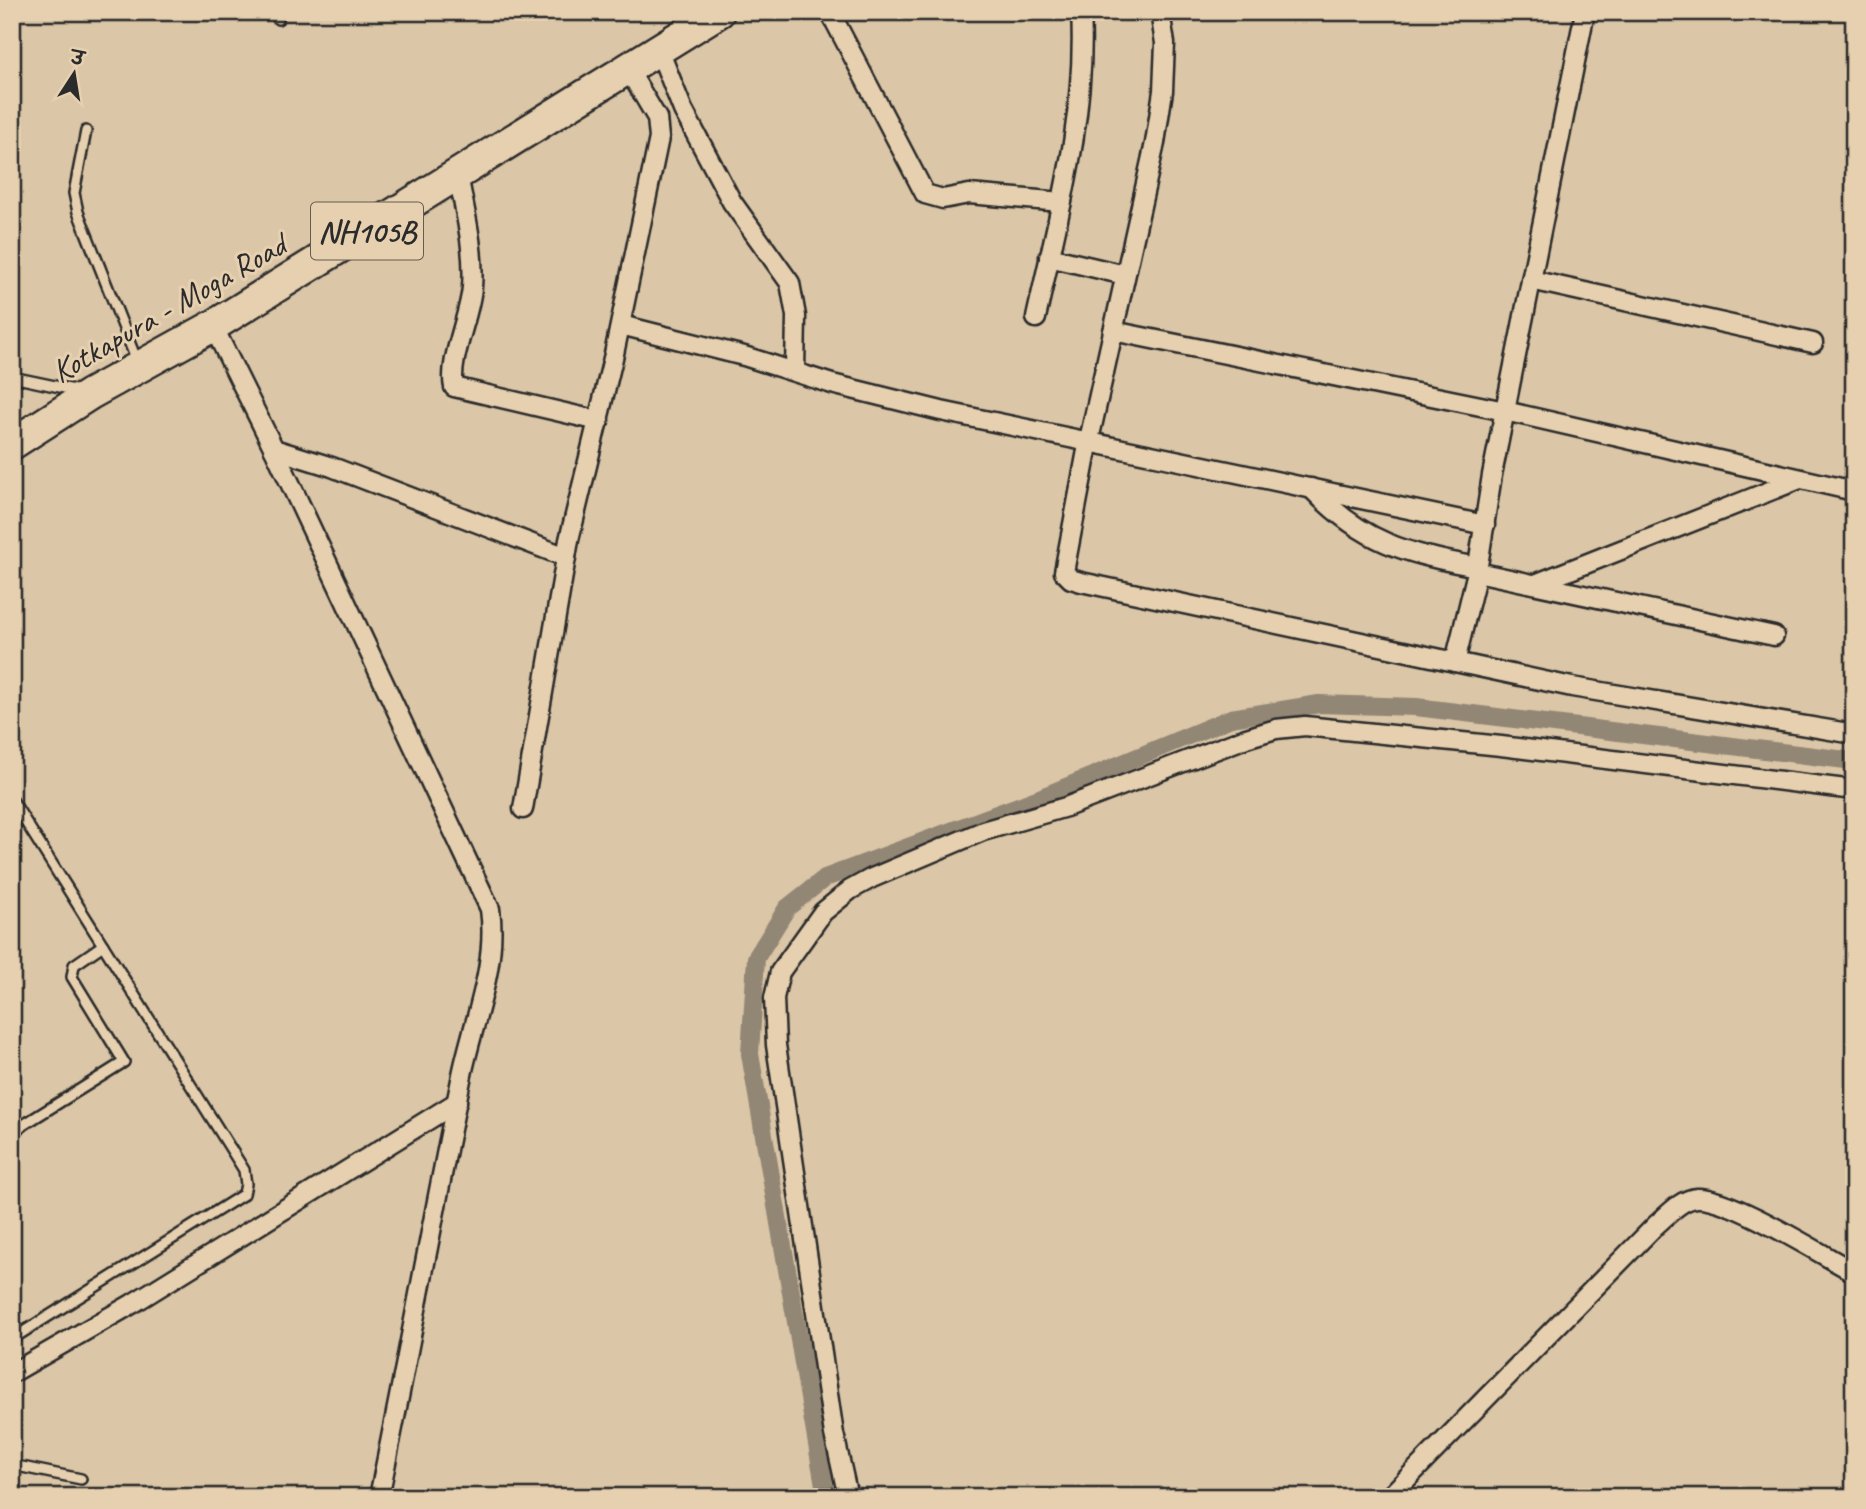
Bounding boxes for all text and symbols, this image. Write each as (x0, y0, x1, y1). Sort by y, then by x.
north arrow (38, 38, 108, 108)
text: उ (67, 45, 88, 72)
road number: NH105B (311, 202, 423, 260)
street label: Kotkapura - Moga Road (44, 221, 298, 392)

